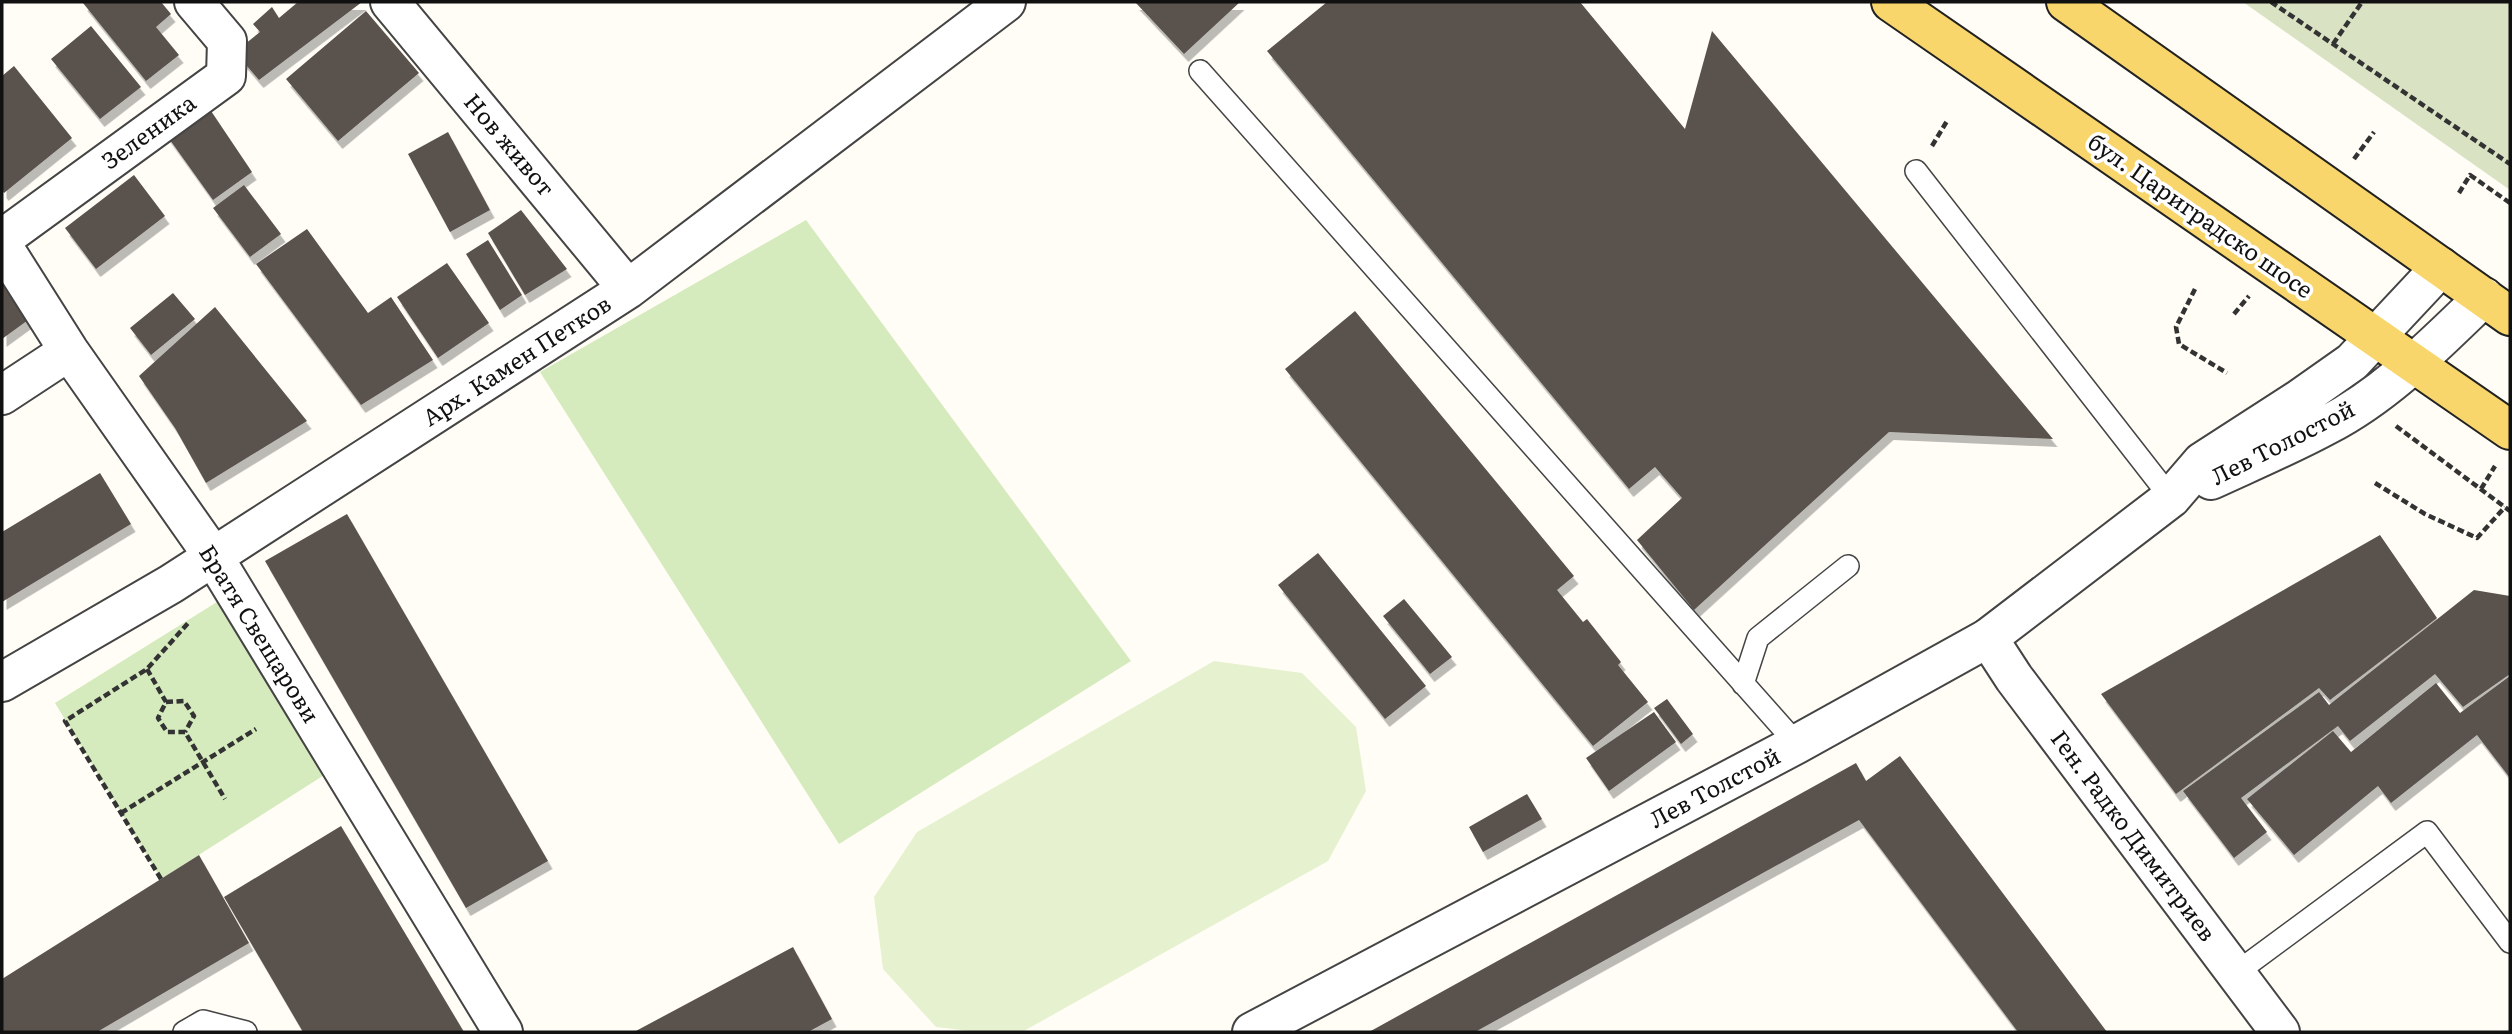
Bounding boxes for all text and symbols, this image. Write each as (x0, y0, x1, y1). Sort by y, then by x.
street label: Зеленика (94, 84, 202, 176)
street label: Нов живот (457, 85, 564, 203)
street label: бул. Цариградско шосе (2082, 124, 2321, 305)
street label: Арх. Камен Петков (415, 285, 617, 433)
street label: Лев Толостой (2204, 390, 2360, 492)
street label: Братя Свещарови (192, 537, 329, 729)
street label: Ген. Радко Димитриев (2044, 722, 2225, 948)
street label: Лев Толстой (1643, 737, 1786, 835)

